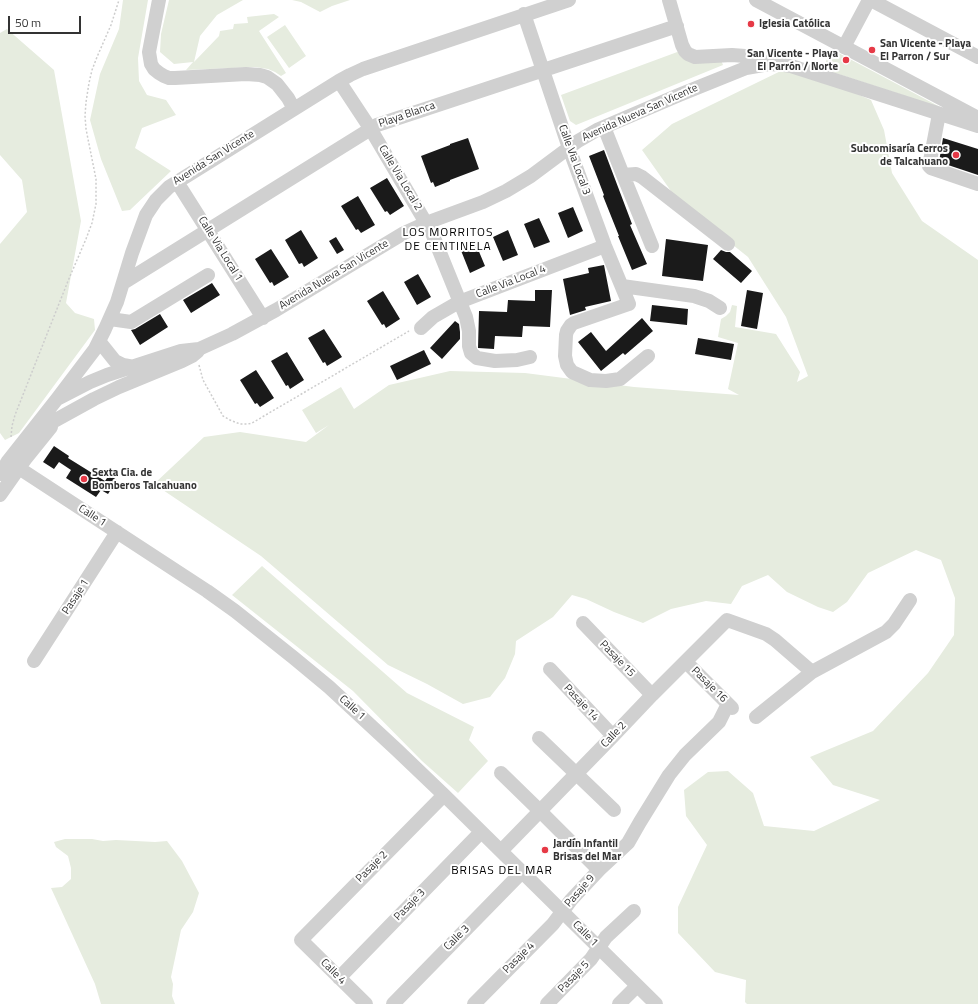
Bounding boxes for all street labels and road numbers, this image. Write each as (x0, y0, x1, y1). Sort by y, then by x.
street label: Avenida Nueva San Vicente (580, 82, 700, 144)
street label: Playa Blanca (377, 99, 437, 131)
street label: Calle Via Local 3 (555, 123, 593, 197)
street label: Avenida San Vicente (171, 128, 257, 188)
street label: Calle Via Local 2 (375, 143, 425, 213)
street label: Calle Via Local 1 (195, 214, 245, 284)
street label: Avenida Nueva San Vicente (277, 237, 391, 313)
street label: Calle Via Local 4 (474, 263, 548, 301)
street label: Calle 1 (76, 502, 108, 530)
street label: Pasaje 1 (60, 577, 92, 617)
street label: Pasaje 15 (597, 638, 637, 680)
street label: Pasaje 16 (688, 664, 730, 706)
street label: Pasaje 14 (561, 682, 601, 724)
street label: Calle 1 (336, 693, 368, 723)
street label: Calle 2 (599, 719, 629, 751)
street label: Pasaje 2 (353, 848, 391, 886)
street label: Pasaje 9 (562, 872, 598, 910)
street label: Pasaje 3 (392, 886, 428, 924)
street label: Calle 1 (569, 918, 601, 950)
street label: Calle 3 (441, 922, 473, 954)
street label: Pasaje 4 (500, 939, 538, 977)
street label: Calle 4 (317, 956, 349, 988)
street label: Pasaje 5 (556, 958, 592, 996)

